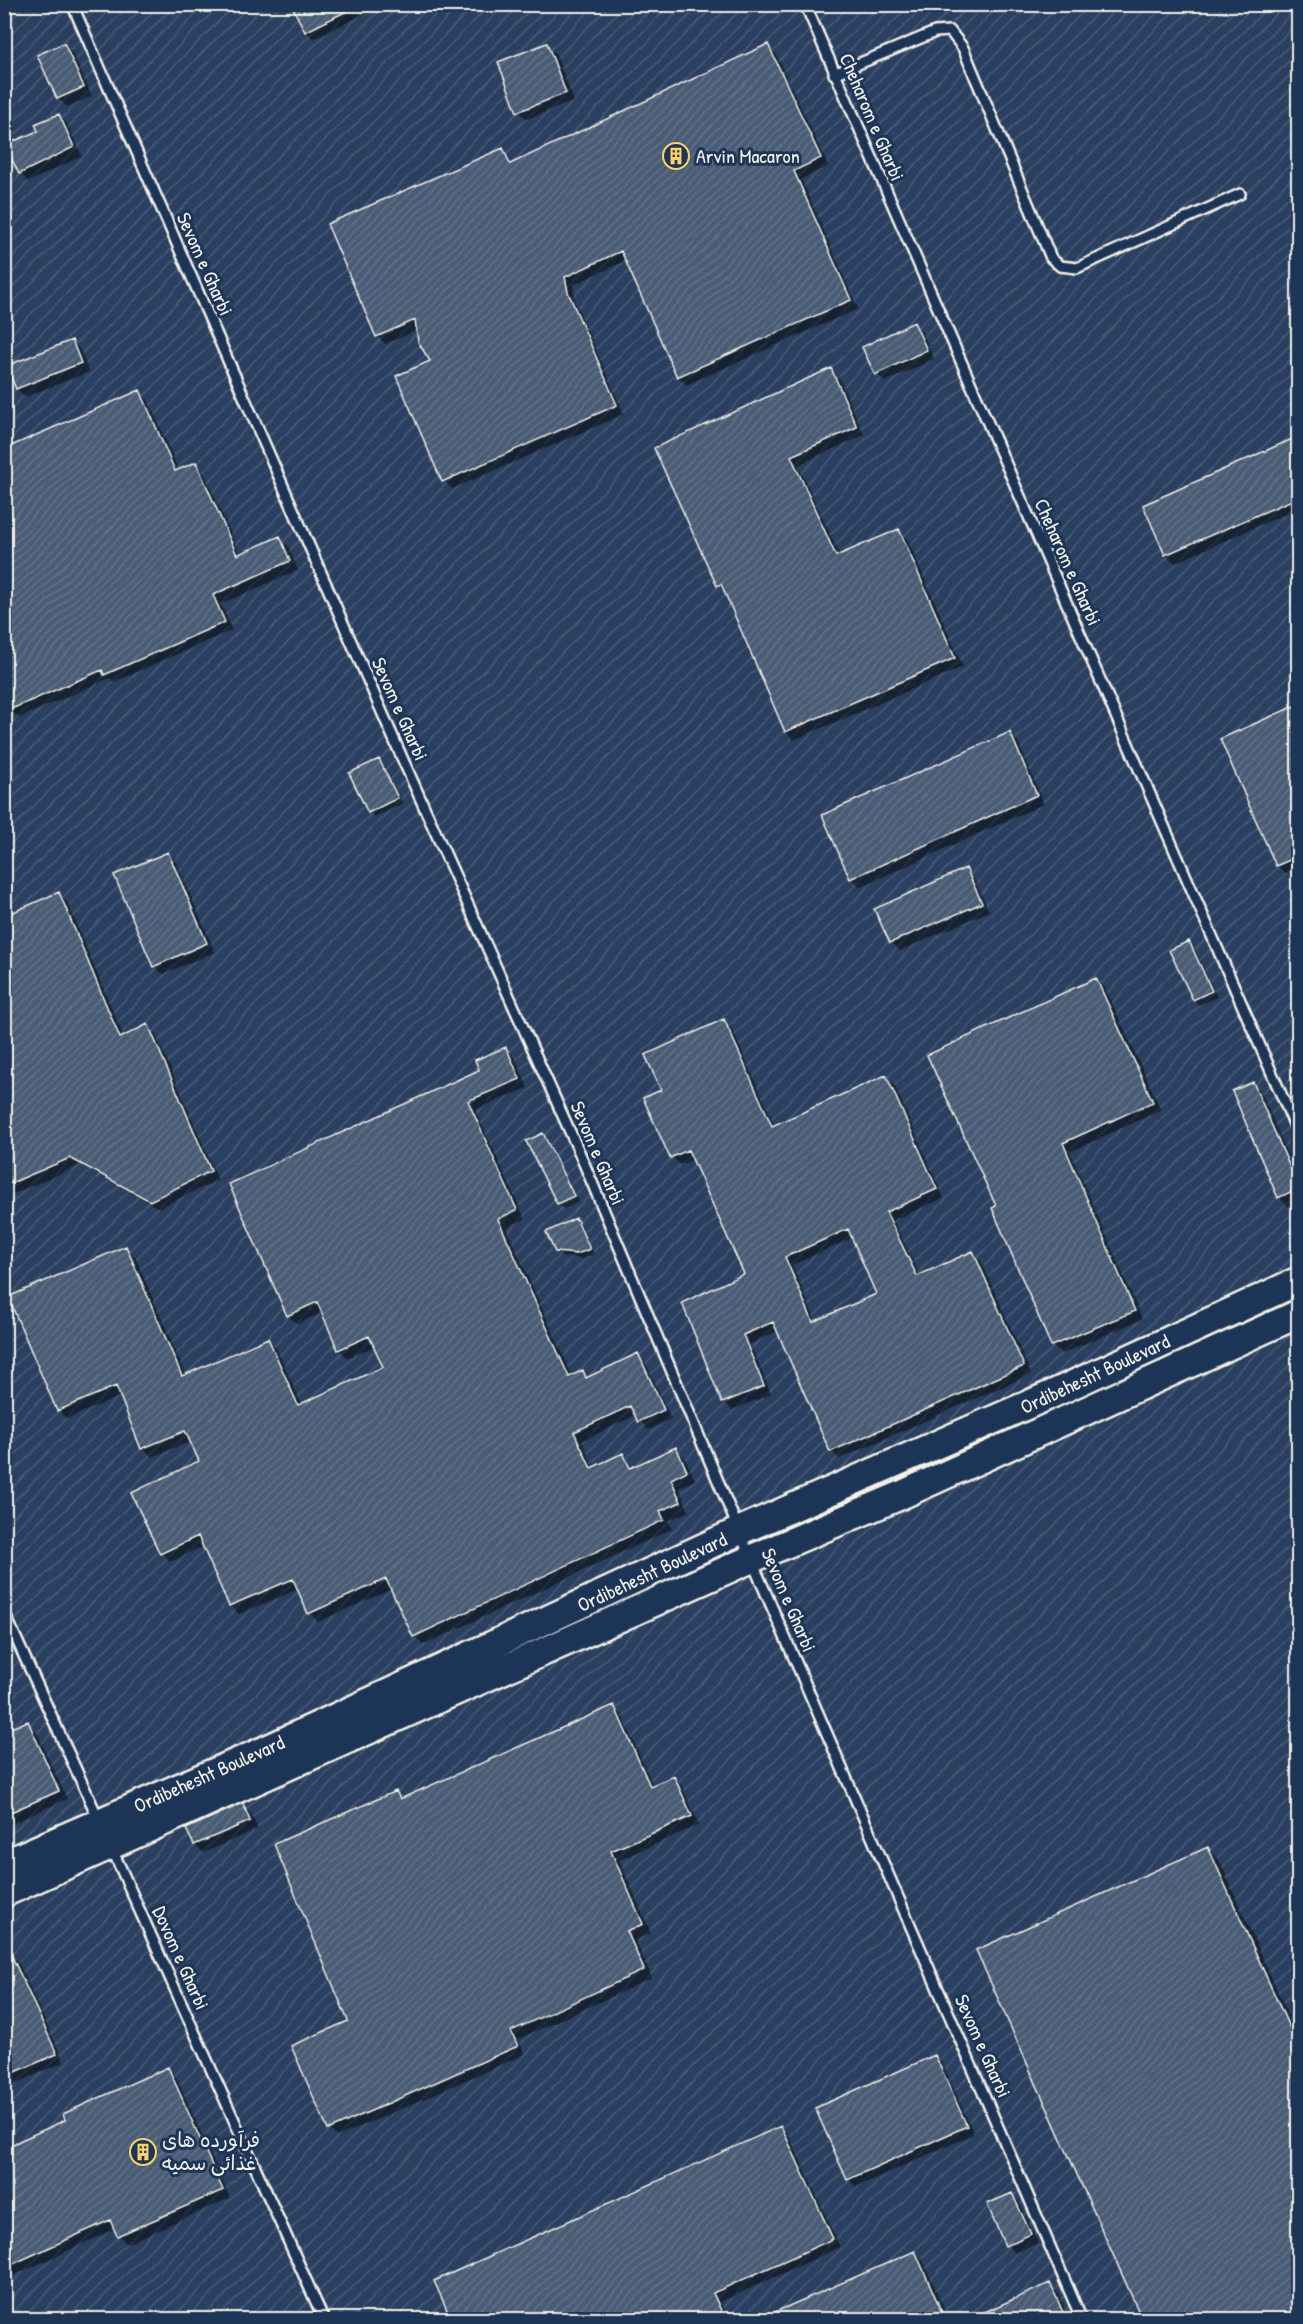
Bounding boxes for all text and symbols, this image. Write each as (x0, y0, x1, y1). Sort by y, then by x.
street label: Cheharom e Gharbi (833, 49, 912, 185)
building icon: Arvin Macaron (661, 141, 691, 171)
place label: Arvin Macaron (696, 142, 800, 169)
street label: Sevom e Gharbi (171, 208, 240, 320)
street label: Cheharom e Gharbi (1028, 494, 1109, 630)
street label: Sevom e Gharbi (366, 653, 435, 765)
street label: Sevom e Gharbi (564, 1097, 632, 1209)
street label: Ordibehesht Boulevard (1016, 1327, 1174, 1420)
street label: Ordibehesht Boulevard (573, 1525, 731, 1618)
street label: Sevom e Gharbi (755, 1544, 823, 1656)
street label: Ordibehesht Boulevard (129, 1728, 288, 1819)
street label: Dovom e Gharbi (147, 1902, 216, 2014)
street label: Sevom e Gharbi (949, 1990, 1018, 2102)
place label: فرآورده های غذائی سمیه (162, 2126, 260, 2176)
building icon: فرآورده های غذائی سمیه (128, 2137, 158, 2167)

